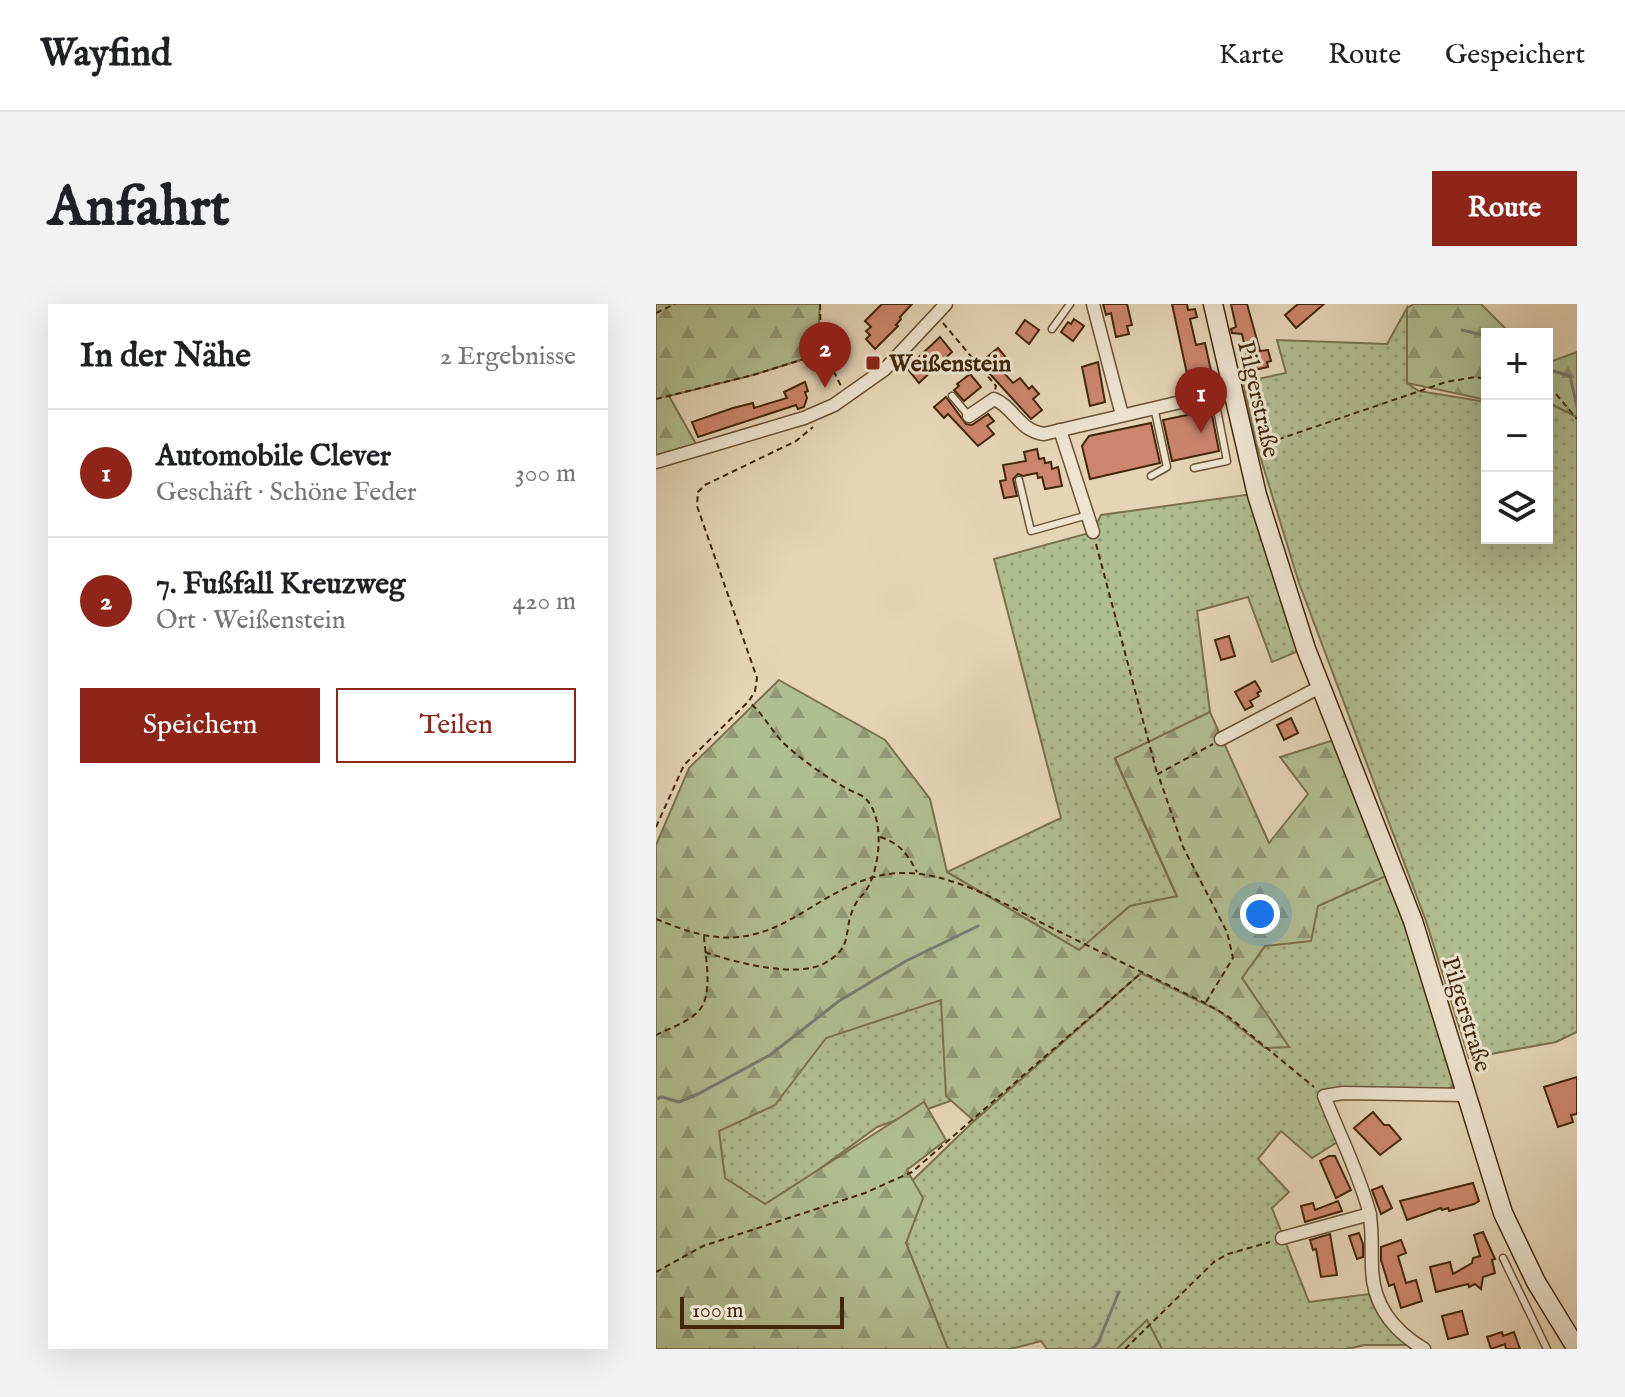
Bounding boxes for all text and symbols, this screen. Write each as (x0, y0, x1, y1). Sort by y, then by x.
text: Wayfind (40, 31, 171, 79)
text: Karte (1219, 38, 1284, 73)
text: Route (1328, 38, 1401, 73)
text: Gespeichert (1445, 38, 1585, 73)
button: Route (1432, 171, 1577, 246)
text: Anfahrt (48, 173, 230, 244)
pin: 2 (799, 322, 851, 388)
map controls (1481, 328, 1553, 544)
button: + (1481, 328, 1553, 400)
text: In der Nähe (80, 335, 251, 378)
street label: Pilgerstraße (1229, 338, 1286, 461)
text: 2 Ergebnisse (440, 340, 576, 373)
place label: Weißenstein (888, 349, 1011, 380)
marker: Weißenstein (864, 354, 882, 372)
pin: 1 (1175, 367, 1227, 433)
button: − (1481, 400, 1553, 472)
text: Automobile Clever (156, 438, 391, 476)
text: 1 (101, 457, 111, 490)
text: 300 m (515, 457, 576, 490)
button: layers (1481, 472, 1553, 544)
text: Geschäft · Schöne Feder (156, 476, 417, 509)
text: 7. Fußfall Kreuzweg (156, 566, 405, 604)
text: 2 (100, 585, 112, 618)
text: 420 m (513, 585, 576, 618)
text: Ort · Weißenstein (156, 604, 345, 637)
button: Speichern (80, 688, 320, 763)
button: Teilen (336, 688, 576, 763)
your location (1240, 894, 1280, 934)
street label: Pilgerstraße (1433, 953, 1498, 1076)
scale bar (680, 1293, 844, 1329)
text: 100 m (692, 1297, 744, 1325)

